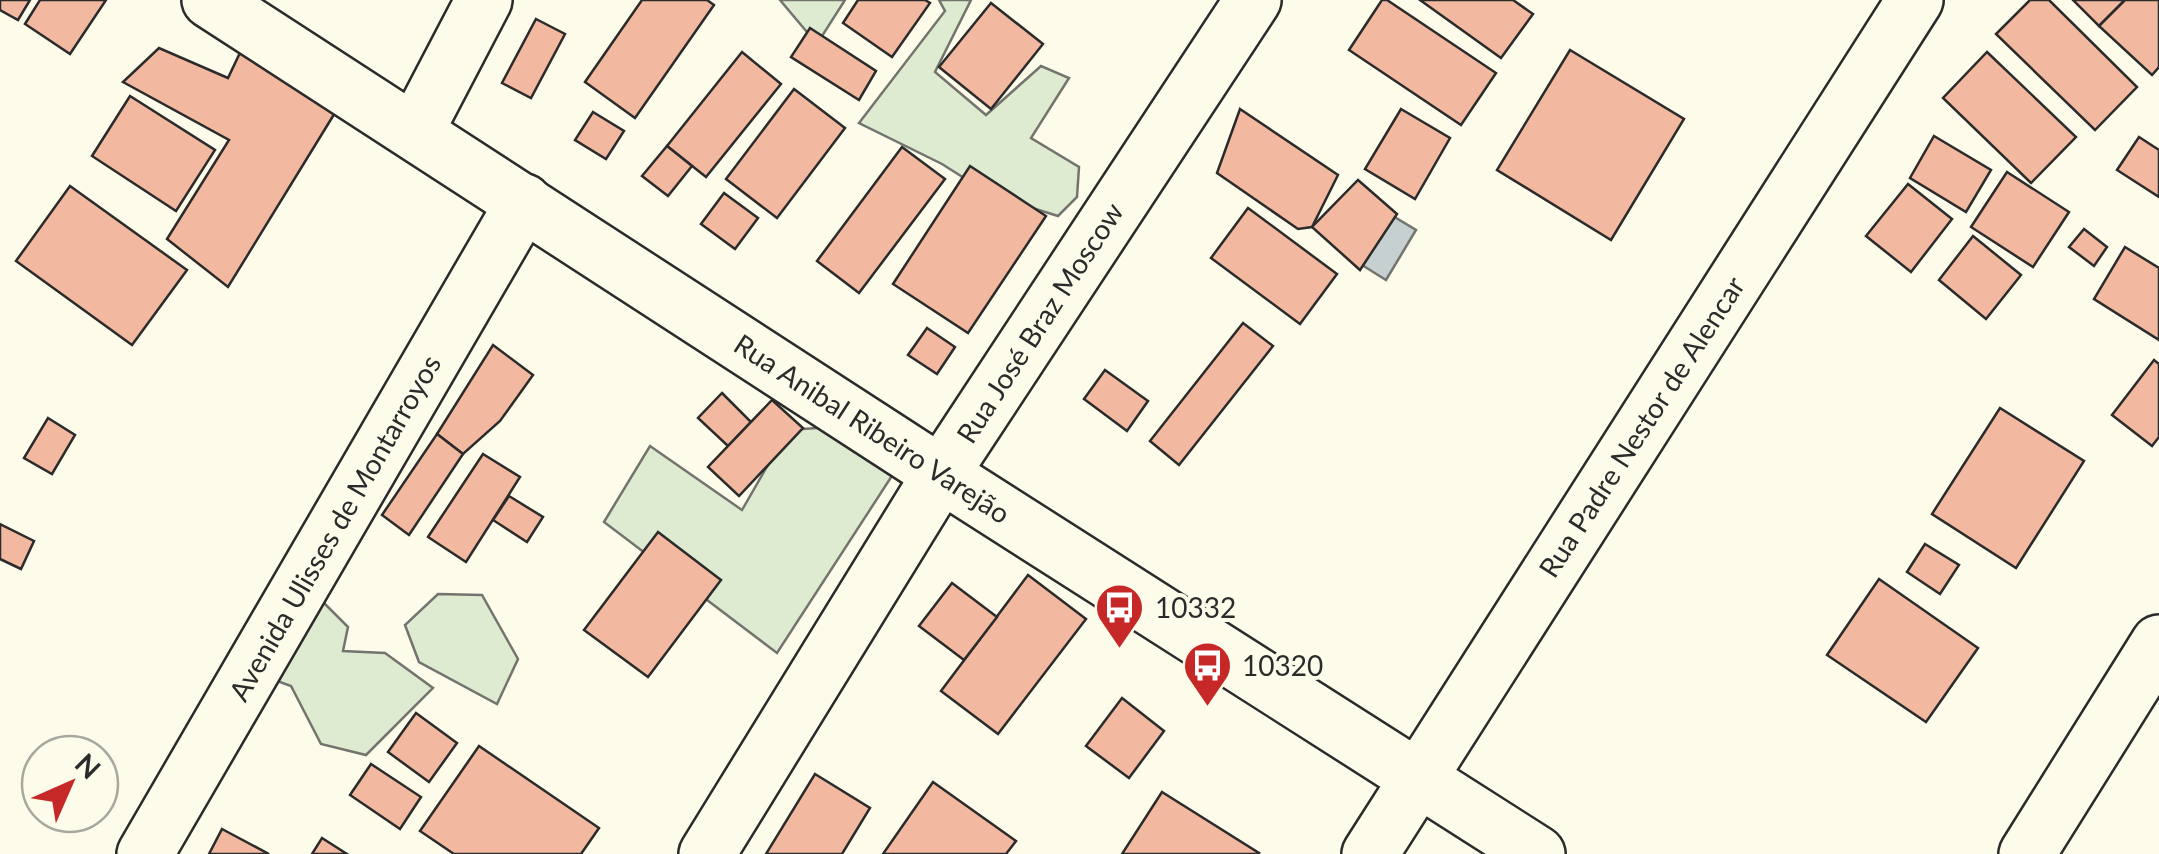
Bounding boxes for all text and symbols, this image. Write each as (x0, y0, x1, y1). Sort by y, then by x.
street label: Rua José Braz Moscow (949, 196, 1130, 449)
street label: Rua Padre Nestor de Alencar (1531, 270, 1751, 583)
street label: Rua Anibal Ribeiro Varejão (728, 326, 1017, 530)
street label: Avenida Ulisses de Montarroyos (221, 349, 447, 706)
bus stop icon: 10332 (1094, 582, 1146, 650)
place label: 10332 (1155, 590, 1236, 624)
bus stop icon: 10320 (1181, 640, 1233, 708)
place label: 10320 (1242, 648, 1323, 682)
north arrow (20, 734, 120, 834)
text: N (69, 746, 108, 785)

